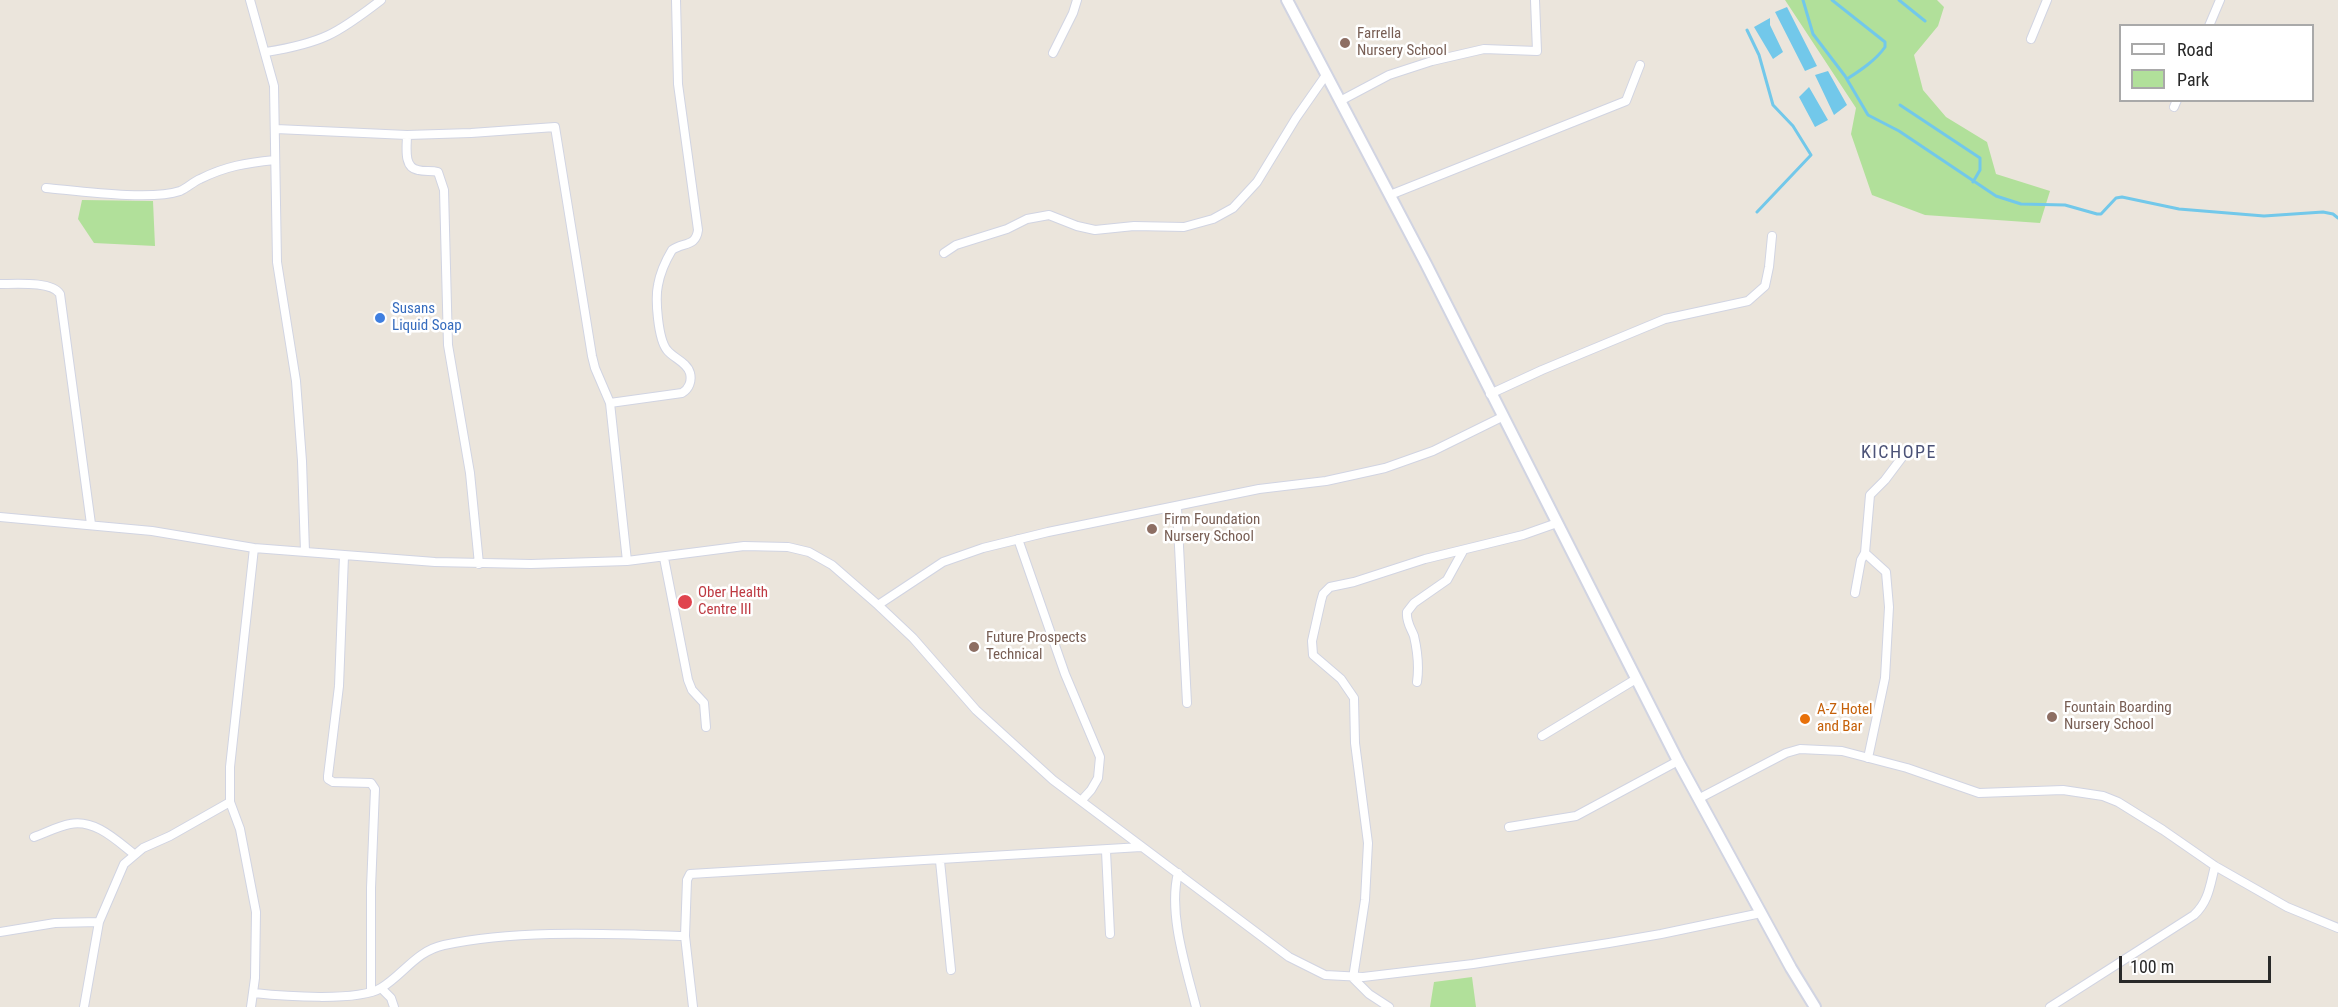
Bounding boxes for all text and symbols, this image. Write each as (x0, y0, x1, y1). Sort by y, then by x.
legend (2119, 24, 2314, 102)
place label: Farrella Nursery School (1357, 25, 1447, 60)
marker: Farrella Nursery School (1338, 36, 1352, 50)
text: Road (2177, 39, 2213, 60)
text: Park (2177, 69, 2209, 90)
place label: Susans Liquid Soap (392, 300, 462, 335)
marker: Susans Liquid Soap (373, 311, 387, 325)
district label: KICHOPE (1861, 442, 1937, 464)
place label: Firm Foundation Nursery School (1164, 511, 1260, 546)
marker: Firm Foundation Nursery School (1145, 522, 1159, 536)
place label: Ober Health Centre III (698, 584, 768, 619)
marker: Ober Health Centre III (676, 593, 694, 611)
place label: Future Prospects Technical (986, 629, 1087, 664)
marker: Future Prospects Technical (967, 640, 981, 654)
place label: Fountain Boarding Nursery School (2064, 699, 2172, 734)
place label: A-Z Hotel and Bar (1817, 701, 1872, 736)
marker: Fountain Boarding Nursery School (2045, 710, 2059, 724)
marker: A-Z Hotel and Bar (1798, 712, 1812, 726)
scale bar (2122, 944, 2274, 982)
text: 100 m (2130, 956, 2174, 977)

